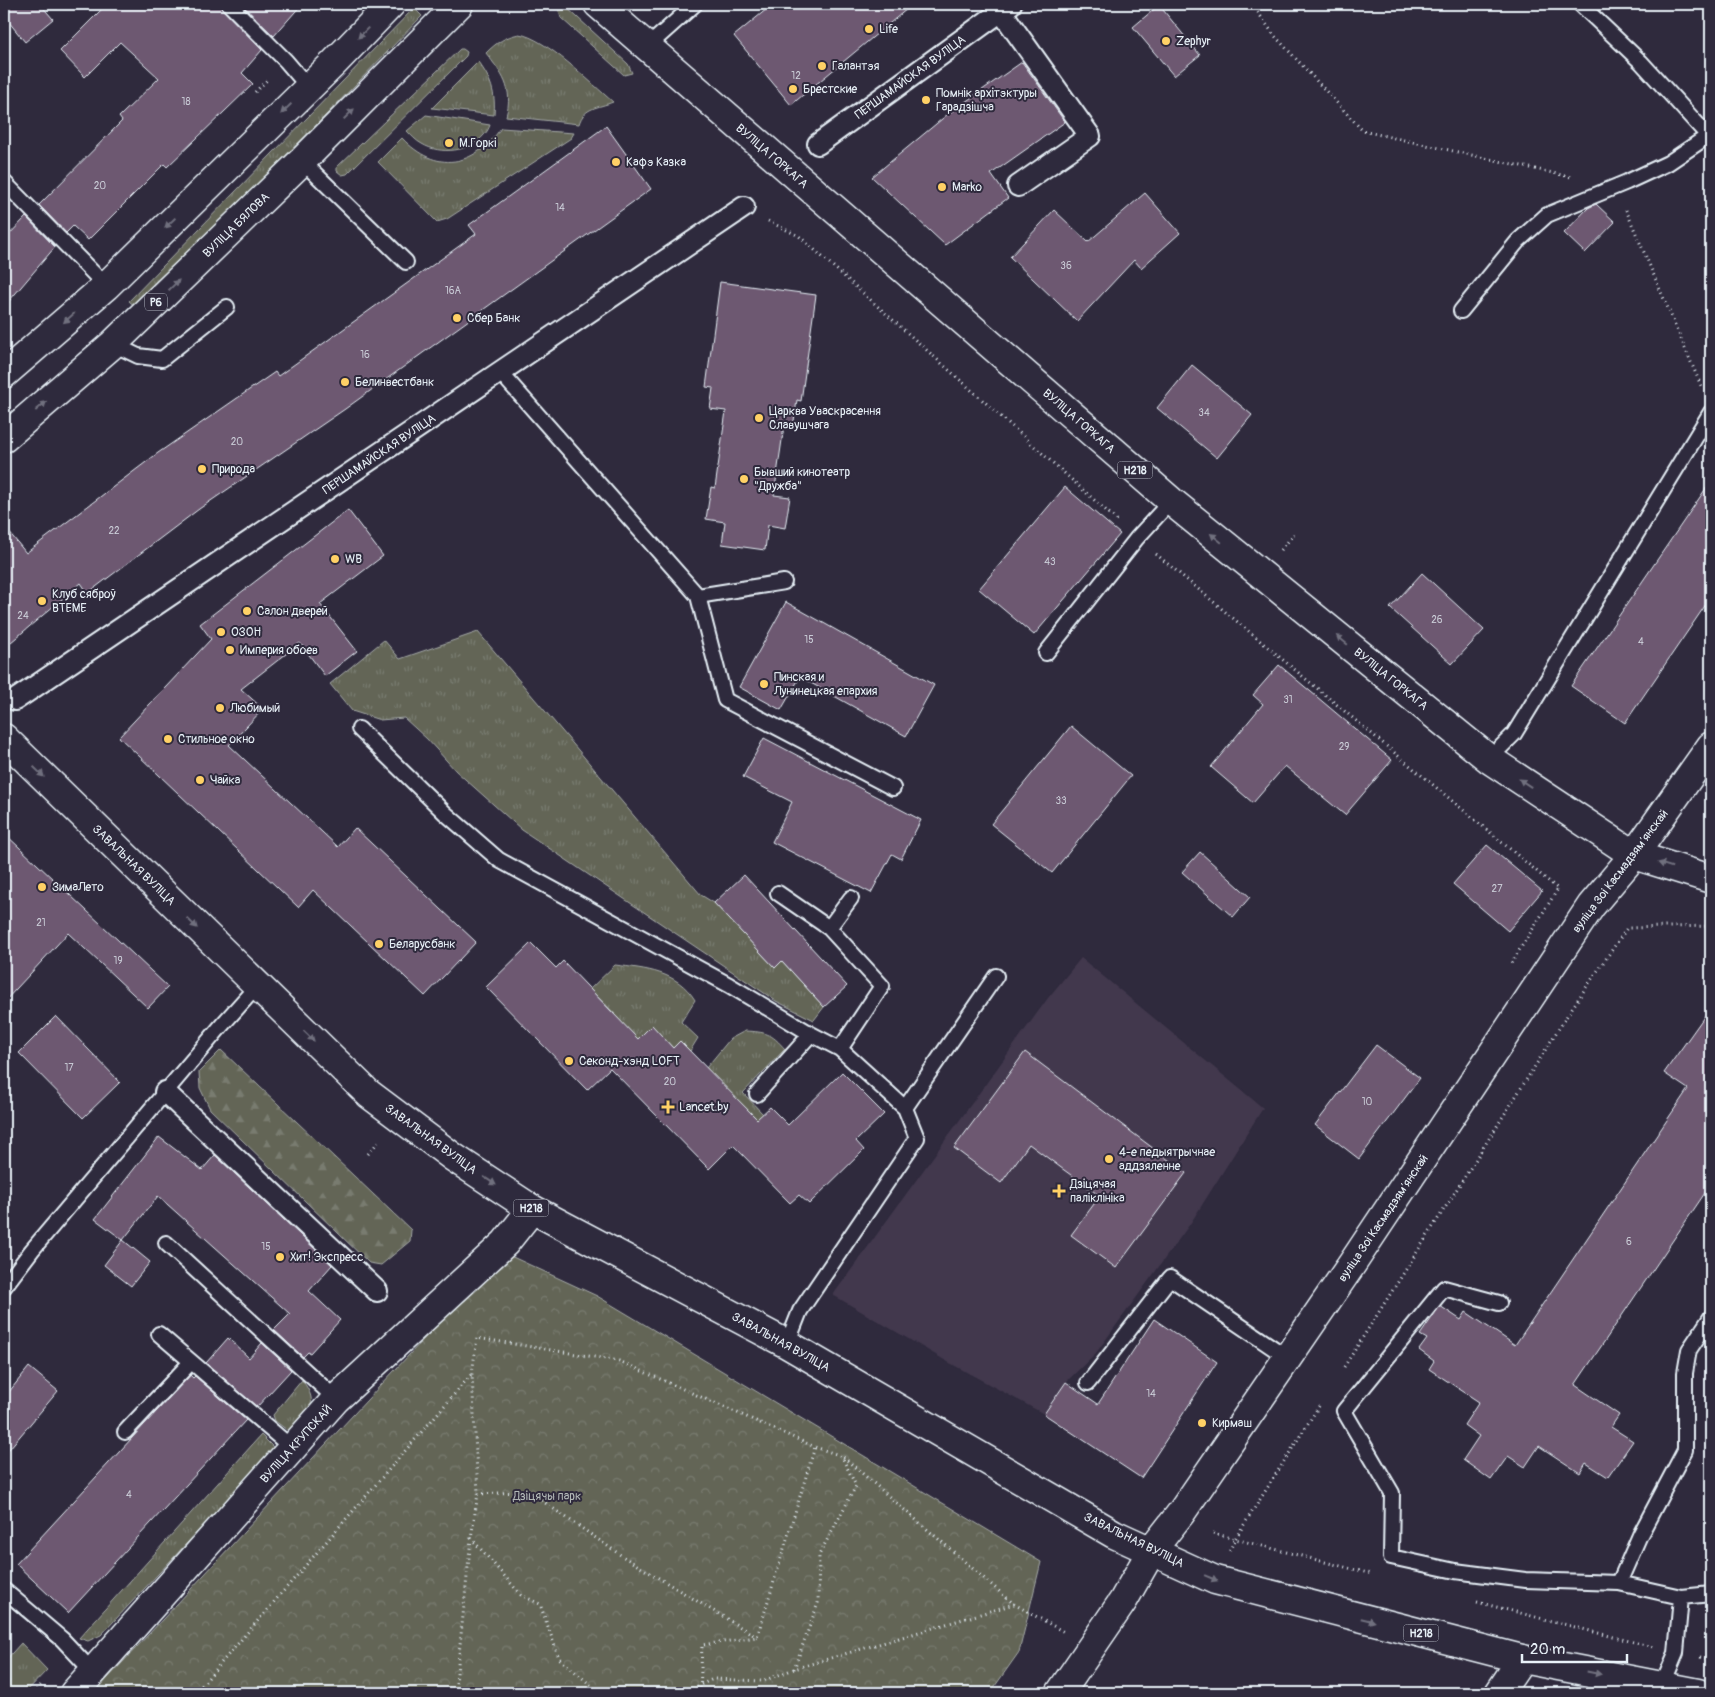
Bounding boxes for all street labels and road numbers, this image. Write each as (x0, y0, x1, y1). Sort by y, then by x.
street label: ПЕРШАМАЙСКАЯ ВУЛІЦА (852, 32, 969, 123)
street label: ВУЛІЦА ГОРКАГА (732, 121, 811, 192)
street label: ВУЛІЦА БЯЛОВА (200, 190, 273, 261)
road number: Р6 (145, 294, 167, 310)
street label: ВУЛІЦА ГОРКАГА (1039, 386, 1118, 457)
street label: ПЕРШАМАЙСКАЯ ВУЛІЦА (320, 411, 439, 498)
road number: Н218 (1118, 462, 1152, 478)
street label: ВУЛІЦА ГОРКАГА (1351, 645, 1431, 714)
street label: вуліца Зоі Касмадзямʼянскай (1569, 807, 1672, 936)
street label: ЗАВАЛЬНАЯ ВУЛІЦА (89, 822, 178, 909)
street label: ЗАВАЛЬНАЯ ВУЛІЦА (382, 1101, 480, 1178)
street label: вуліца Зоі Касмадзямʼянскай (1335, 1152, 1432, 1285)
road number: Н218 (514, 1200, 548, 1216)
street label: ЗАВАЛЬНАЯ ВУЛІЦА (729, 1309, 833, 1376)
street label: ВУЛІЦА КРУПСКАЙ (257, 1402, 335, 1487)
street label: ЗАВАЛЬНАЯ ВУЛІЦА (1081, 1510, 1187, 1571)
road number: Н218 (1404, 1625, 1438, 1642)

